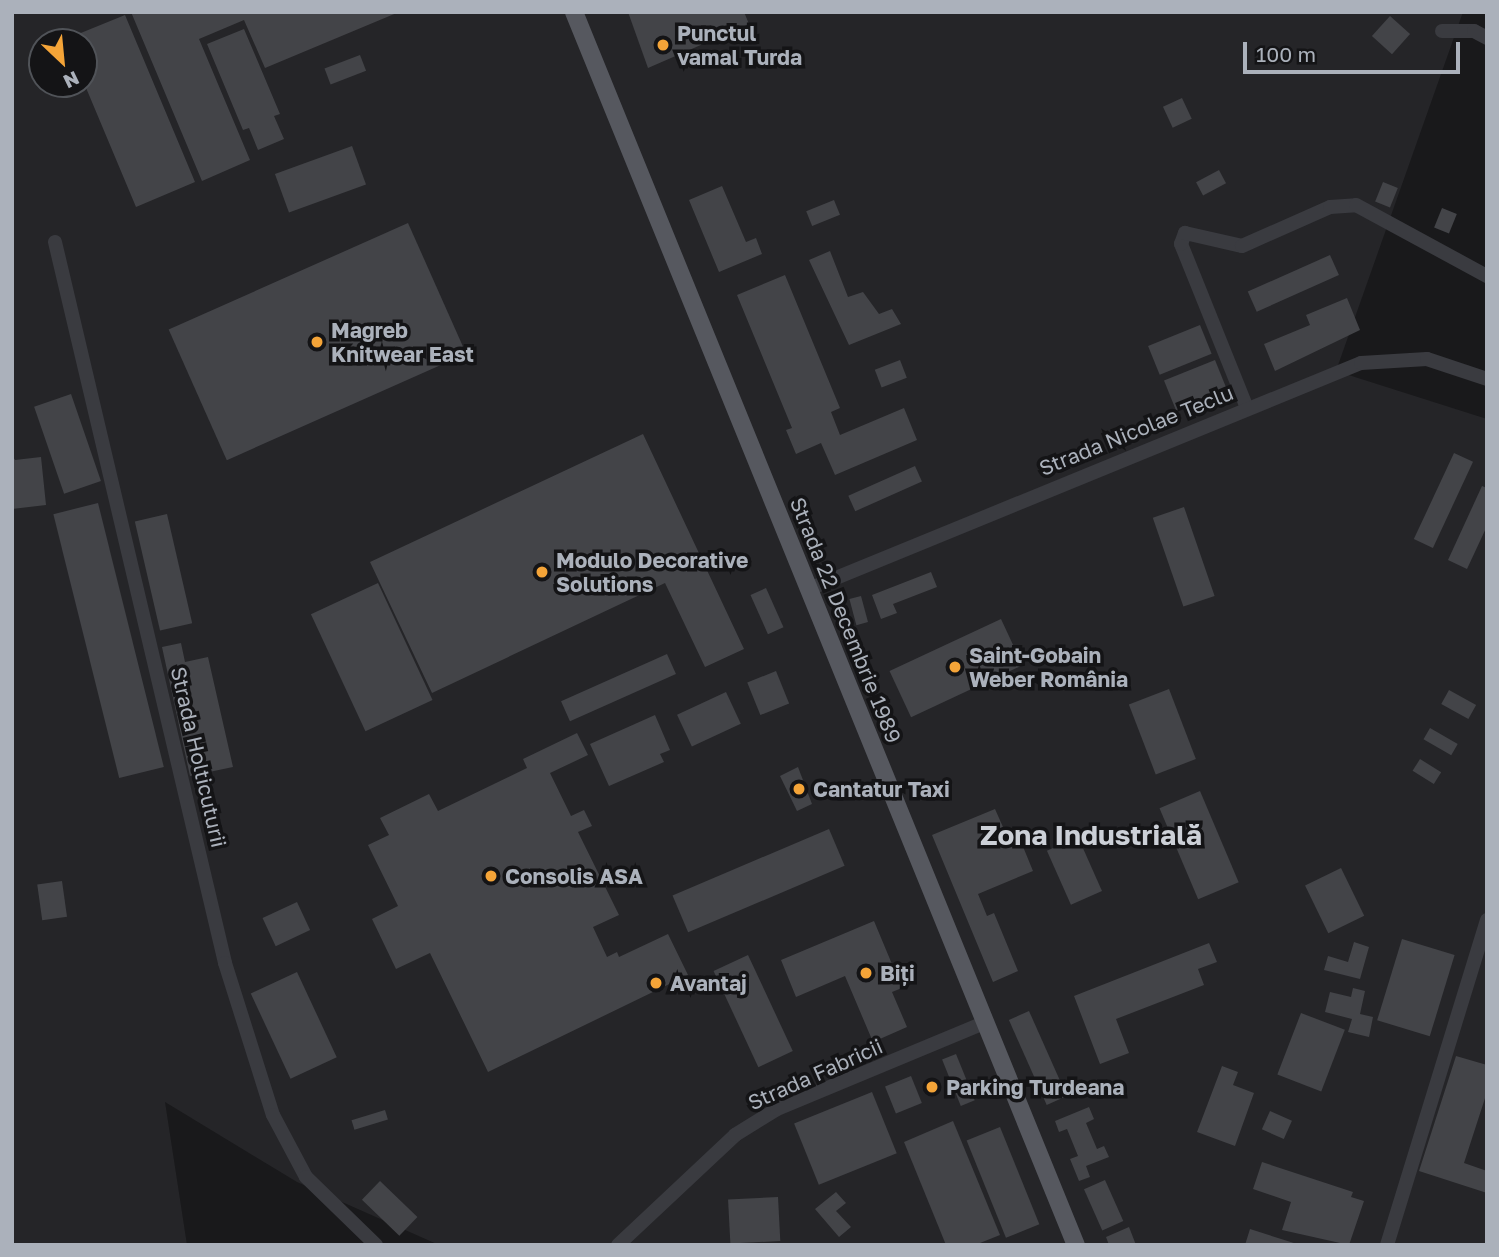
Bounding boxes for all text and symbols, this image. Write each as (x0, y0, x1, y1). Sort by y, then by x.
place label: Punctul vamal Turda (677, 20, 802, 70)
north arrow (28, 28, 98, 98)
scale bar (1247, 28, 1464, 72)
marker: Punctul vamal Turda (655, 37, 671, 53)
text: 100 m (1256, 41, 1316, 67)
text: N (60, 67, 83, 94)
place label: Magreb Knitwear East (331, 317, 474, 367)
marker: Magreb Knitwear East (309, 334, 325, 350)
street label: Strada Nicolae Teclu (1035, 380, 1237, 480)
street label: Strada 22 Decembrie 1989 (785, 494, 907, 746)
place label: Modulo Decorative Solutions (556, 547, 748, 597)
marker: Modulo Decorative Solutions (534, 564, 550, 580)
place label: Saint-Gobain Weber România (969, 642, 1128, 692)
marker: Saint-Gobain Weber România (947, 659, 963, 675)
street label: Strada Holticuturii (166, 664, 232, 850)
place label: Cantatur Taxi (813, 776, 950, 802)
marker: Cantatur Taxi (791, 781, 807, 797)
district label: Zona Industrială (980, 818, 1202, 852)
place label: Consolis ASA (505, 863, 643, 889)
marker: Consolis ASA (483, 868, 499, 884)
place label: Biți (880, 960, 915, 986)
marker: Biți (858, 965, 874, 981)
place label: Avantaj (670, 970, 747, 996)
marker: Avantaj (648, 975, 664, 991)
street label: Strada Fabricii (744, 1033, 886, 1115)
place label: Parking Turdeana (946, 1074, 1124, 1100)
marker: Parking Turdeana (924, 1079, 940, 1095)

